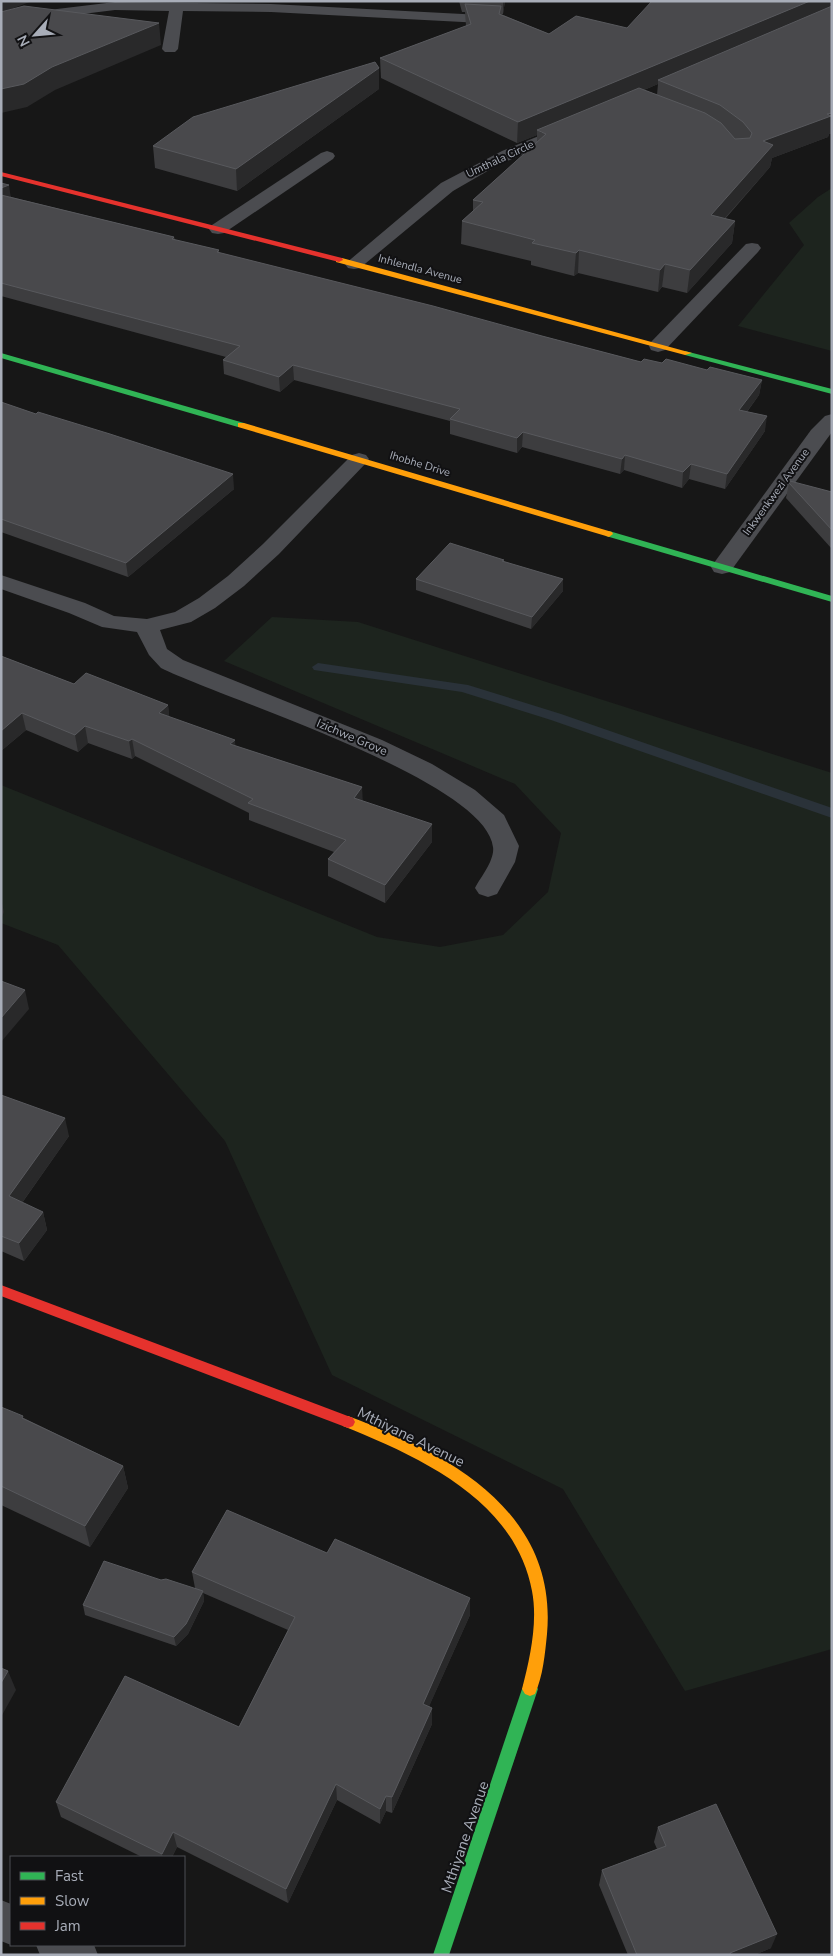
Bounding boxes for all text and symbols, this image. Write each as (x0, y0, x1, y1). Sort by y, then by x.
north arrow (10, 10, 60, 60)
text: N (13, 32, 35, 50)
street label: Umthala Circle (464, 137, 536, 181)
street label: Inhlendla Avenue (376, 251, 464, 287)
street label: Inkwenkwezi Avenue (739, 445, 813, 538)
street label: Ihobhe Drive (388, 448, 452, 480)
street label: Izichwe Grove (314, 715, 390, 759)
street label: Mthiyane Avenue (354, 1402, 468, 1472)
street label: Mthiyane Avenue (436, 1778, 494, 1896)
legend (10, 1856, 185, 1946)
text: Fast (55, 1866, 84, 1886)
text: Slow (55, 1891, 90, 1911)
text: Jam (54, 1916, 81, 1936)

